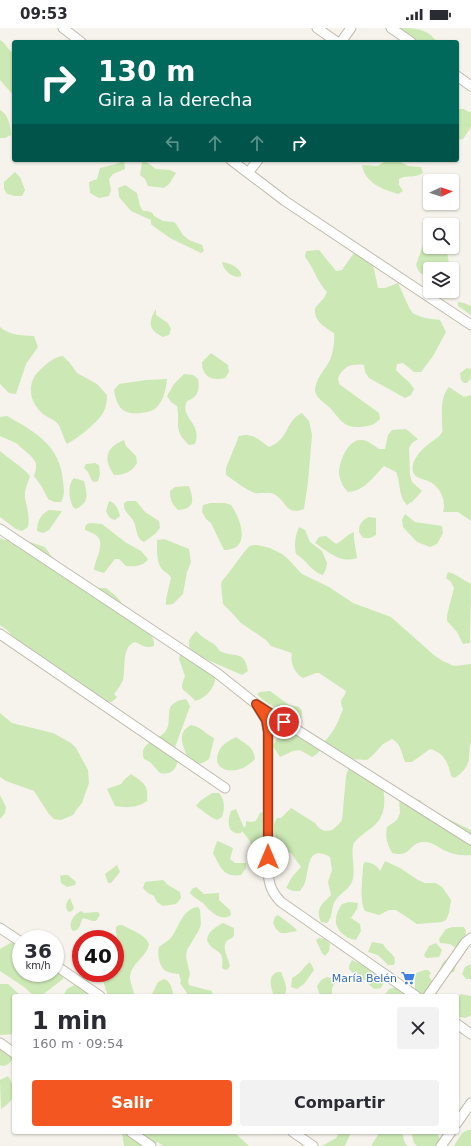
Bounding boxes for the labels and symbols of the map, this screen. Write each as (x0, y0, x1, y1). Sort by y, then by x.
north arrow (423, 174, 459, 210)
pin (267, 705, 301, 739)
position arrow (247, 836, 289, 878)
speed limit sign: 40 (72, 930, 124, 982)
supermarket icon: María Belén (400, 970, 416, 986)
place label: María Belén (332, 972, 397, 985)

